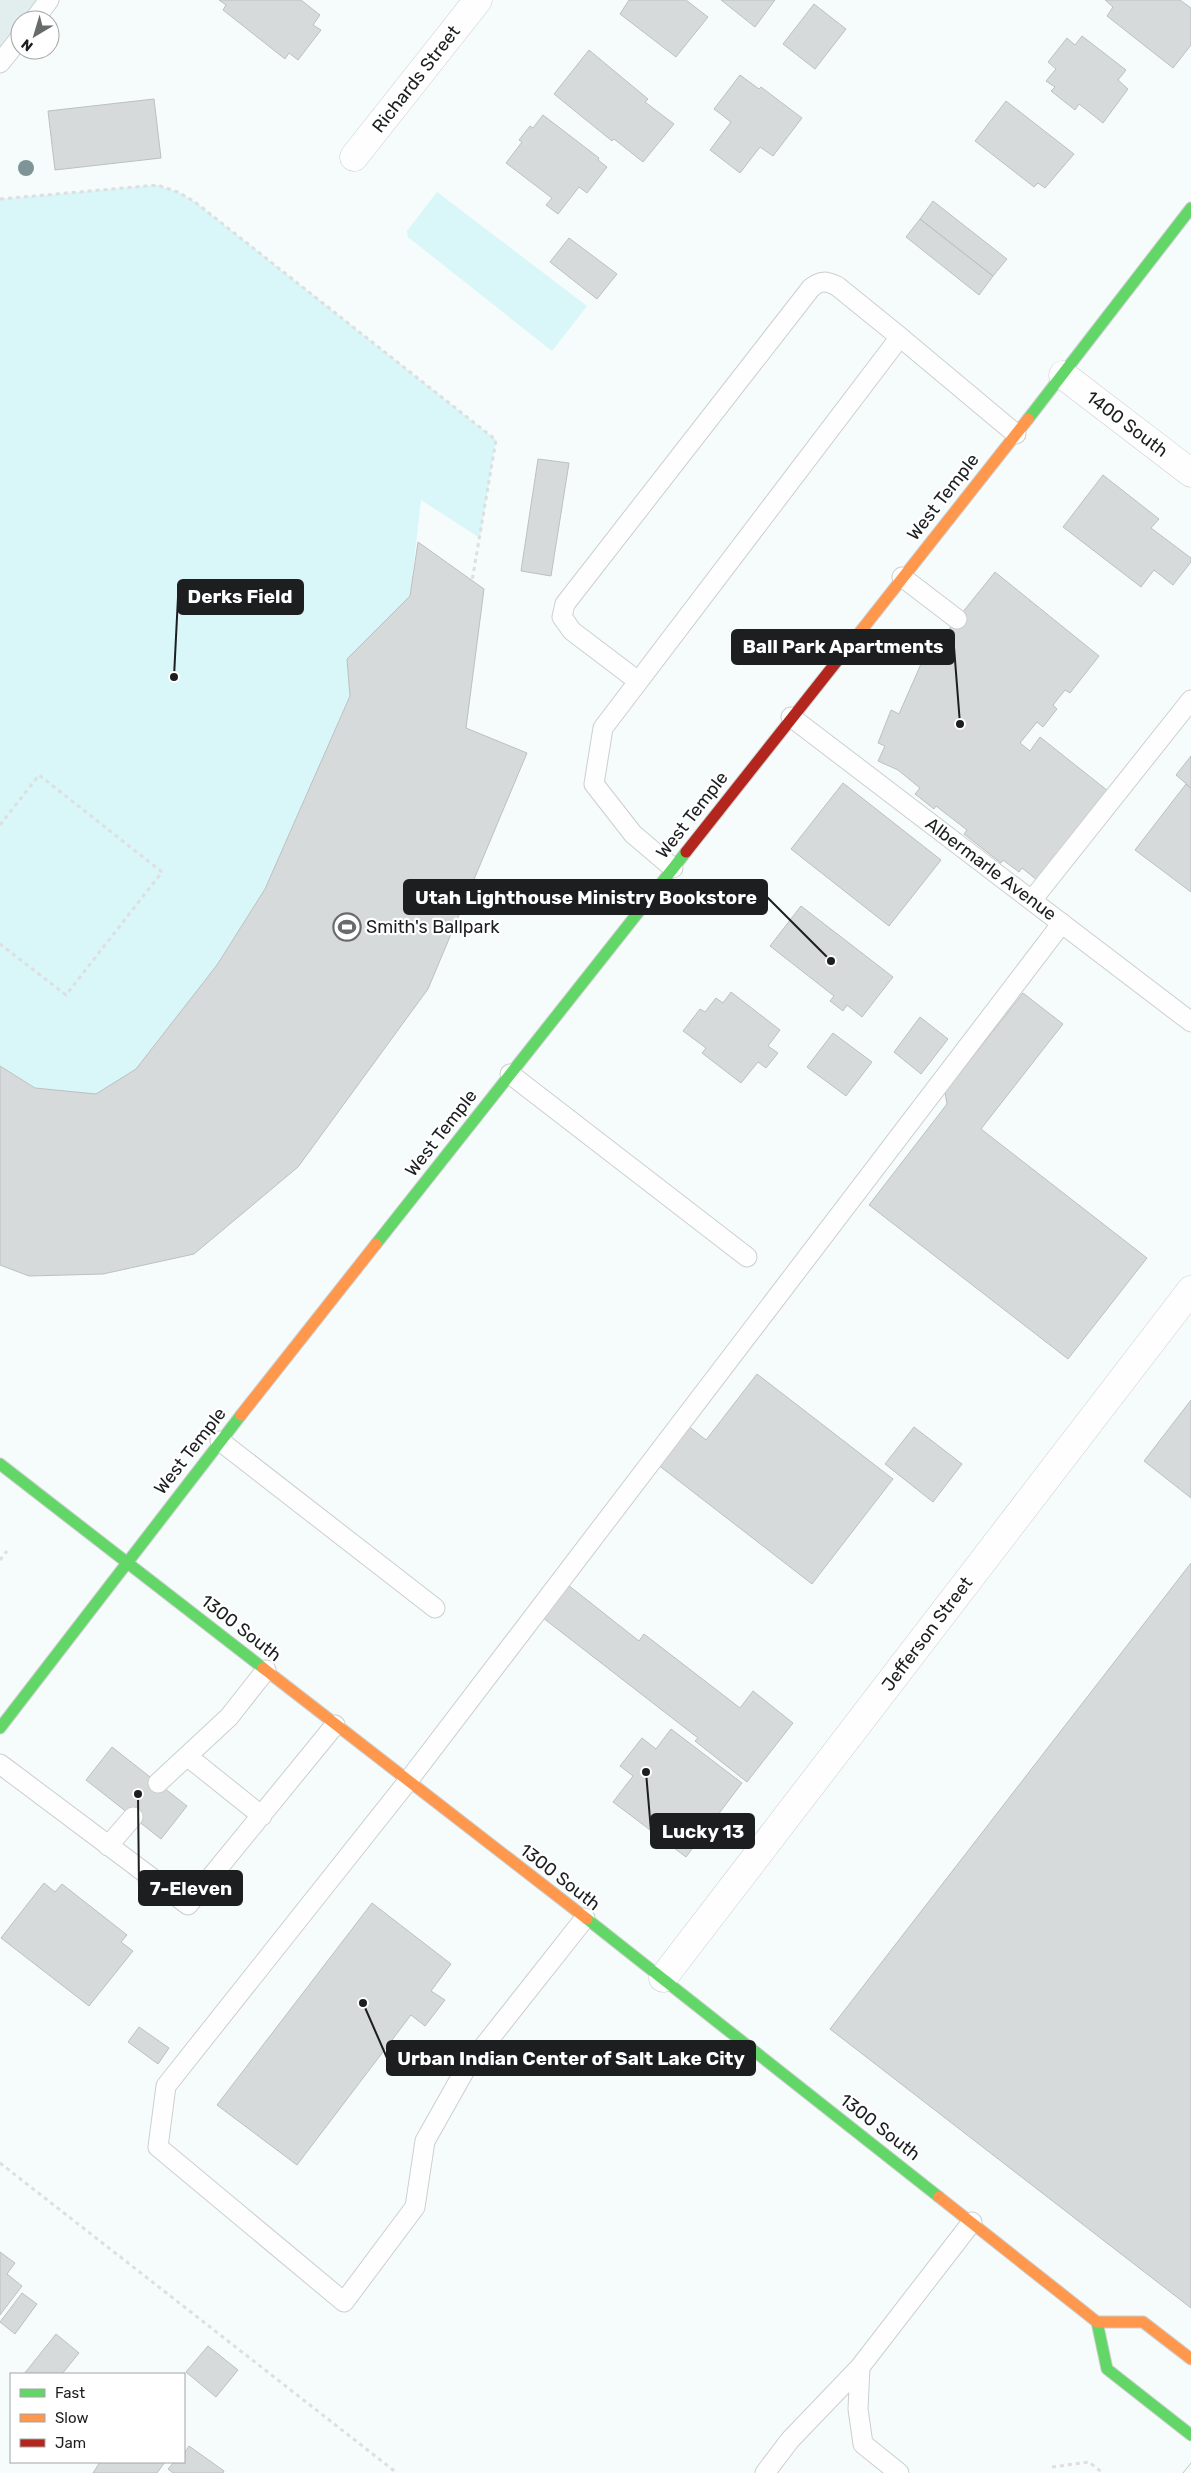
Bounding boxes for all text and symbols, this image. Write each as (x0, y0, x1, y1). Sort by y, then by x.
north arrow (10, 10, 60, 60)
street label: Richards Street (367, 21, 465, 137)
text: N (18, 35, 37, 55)
street label: 1400 South (1082, 386, 1172, 462)
street label: West Temple (902, 449, 984, 545)
callout: Derks Field (178, 580, 303, 614)
text: Derks Field (188, 585, 292, 608)
callout: Ball Park Apartments (732, 630, 954, 664)
text: Ball Park Apartments (742, 635, 944, 658)
street label: West Temple (651, 767, 733, 863)
street label: Albermarle Avenue (921, 813, 1061, 925)
callout: Utah Lighthouse Ministry Bookstore (404, 880, 767, 914)
text: Utah Lighthouse Ministry Bookstore (415, 886, 757, 909)
sports icon: Smith's Ballpark (332, 912, 362, 942)
place label: Smith's Ballpark (366, 916, 500, 938)
street label: West Temple (400, 1085, 482, 1181)
street label: West Temple (149, 1403, 231, 1499)
street label: Jefferson Street (877, 1572, 977, 1696)
street label: 1300 South (196, 1590, 286, 1666)
callout: Lucky 13 (651, 1814, 754, 1848)
text: Lucky 13 (662, 1820, 744, 1843)
street label: 1300 South (515, 1839, 605, 1915)
callout: 7-Eleven (139, 1871, 242, 1905)
text: 7-Eleven (150, 1877, 232, 1900)
callout: Urban Indian Center of Salt Lake City (387, 2041, 755, 2075)
text: Urban Indian Center of Salt Lake City (397, 2047, 745, 2070)
street label: 1300 South (835, 2089, 925, 2165)
legend (10, 2373, 185, 2463)
text: Fast (55, 2384, 85, 2402)
text: Slow (55, 2409, 88, 2427)
text: Jam (55, 2434, 86, 2452)

